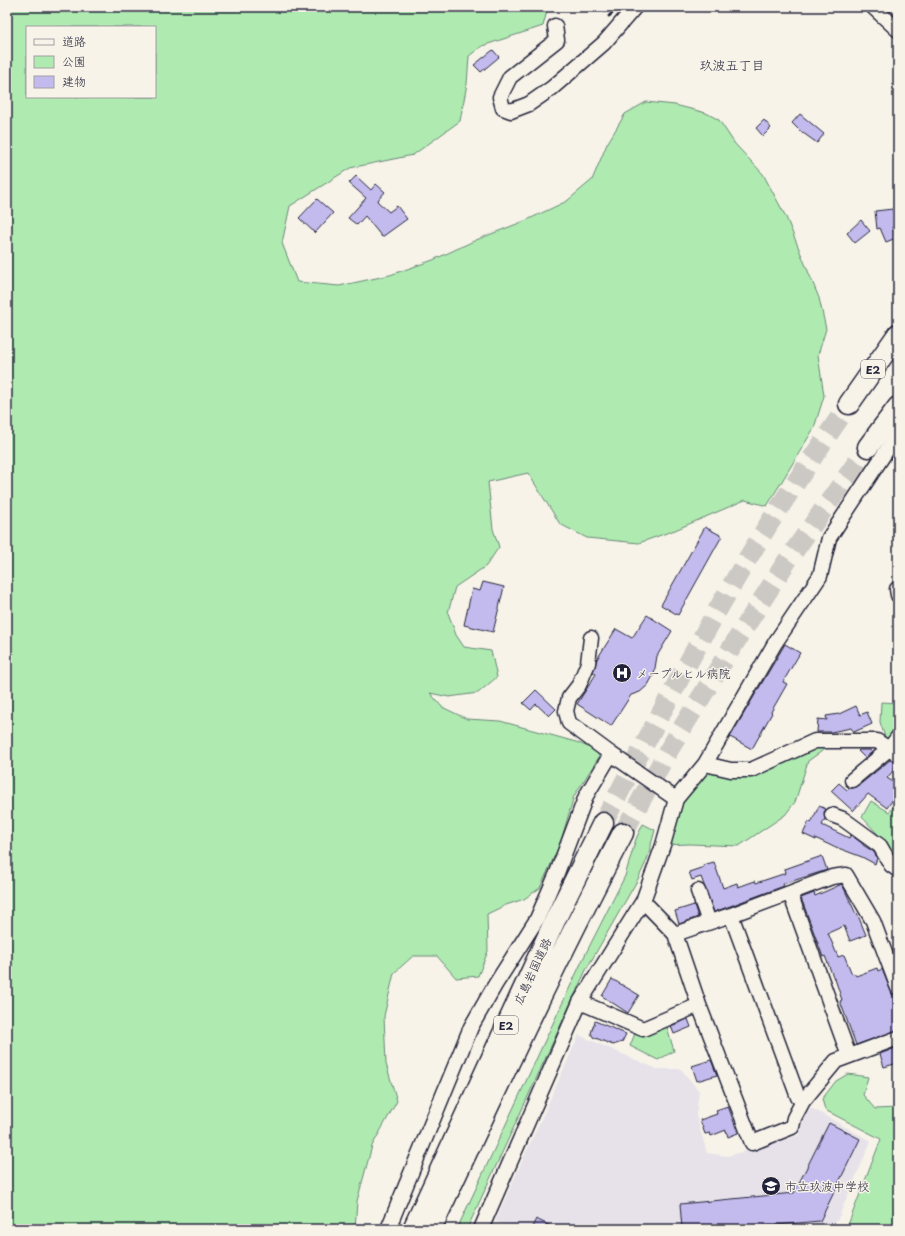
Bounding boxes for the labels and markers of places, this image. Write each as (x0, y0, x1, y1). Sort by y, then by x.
hospital icon: メープルヒル病院 (611, 662, 633, 684)
place label: メープルヒル病院 (636, 664, 731, 682)
school or university icon: 市立玖波中学校 (760, 1175, 782, 1197)
place label: 市立玖波中学校 (785, 1177, 869, 1195)

